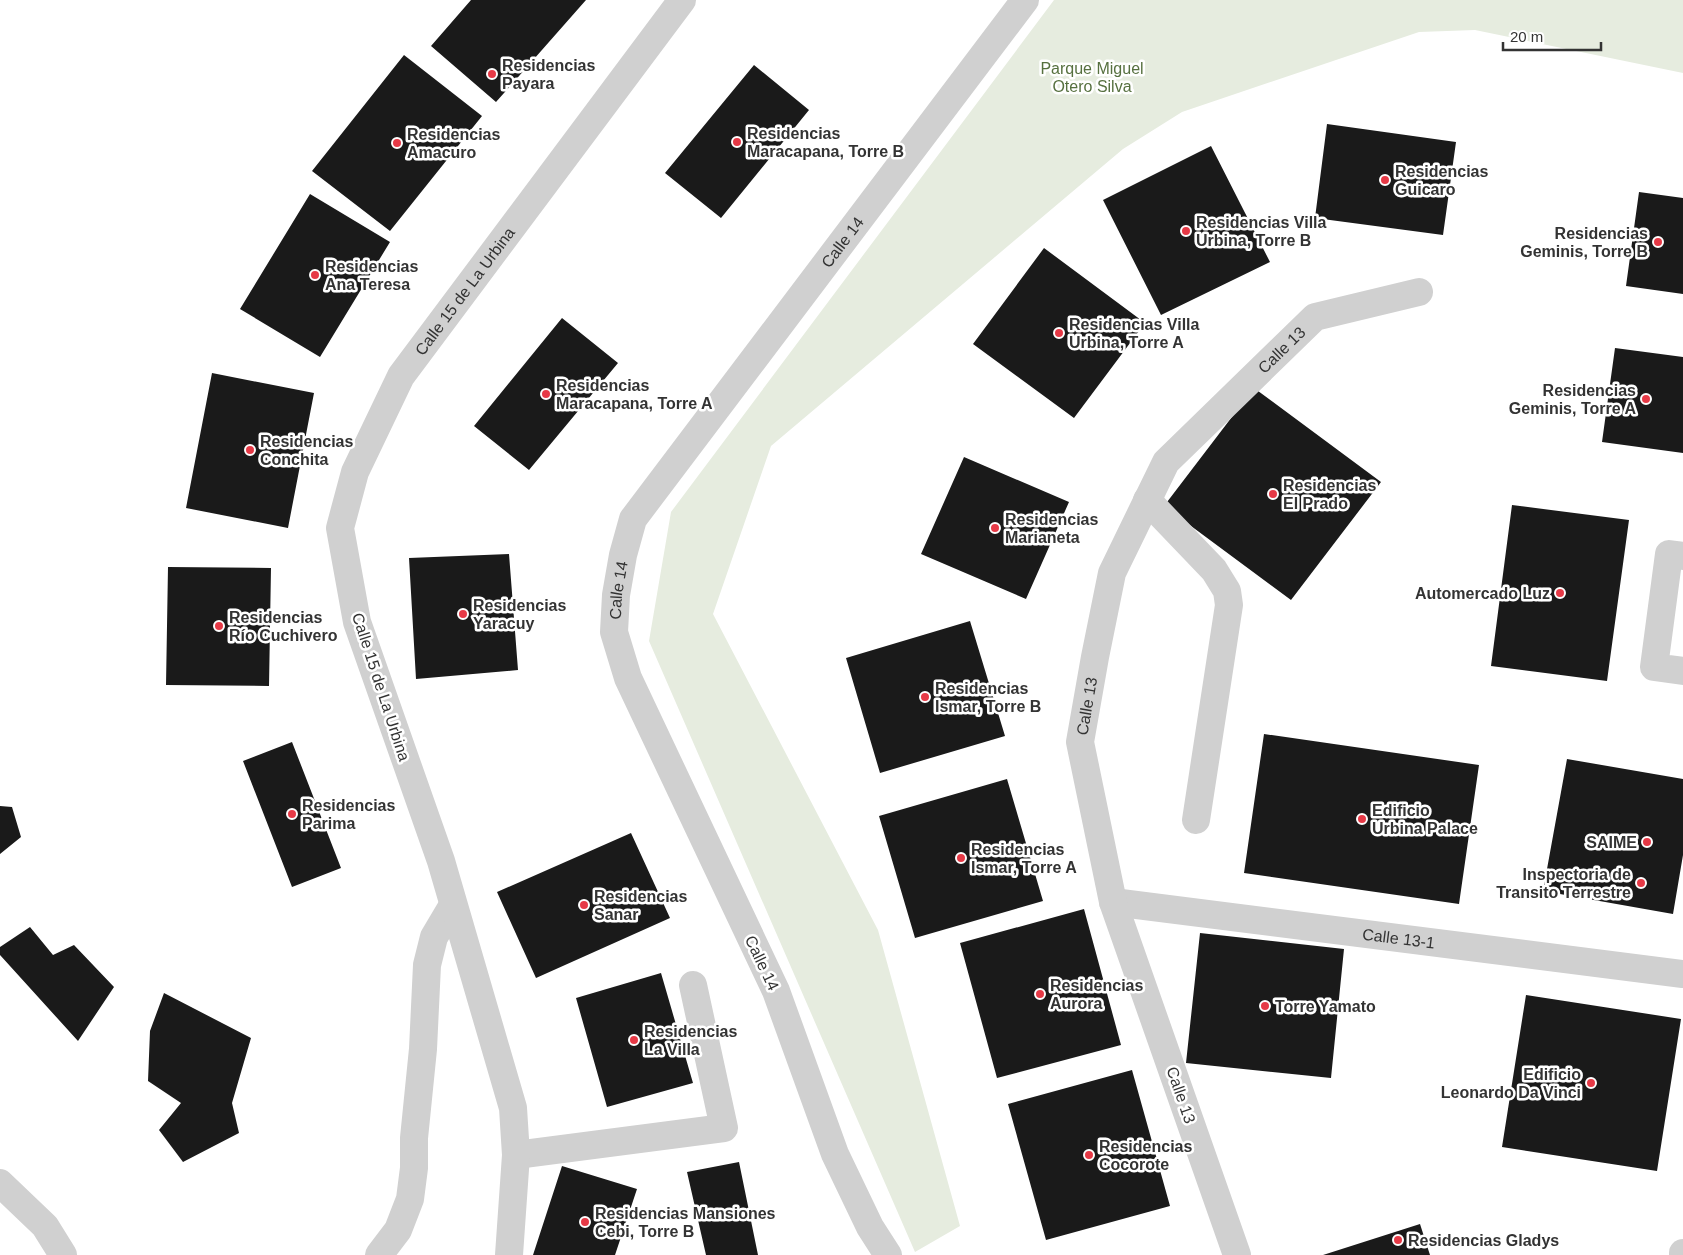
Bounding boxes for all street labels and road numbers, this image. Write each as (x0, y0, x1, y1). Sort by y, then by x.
street label: Calle 14 (818, 213, 867, 271)
street label: Calle 15 de La Urbina (411, 224, 518, 358)
street label: Calle 13 (1254, 323, 1308, 376)
street label: Calle 14 (606, 560, 630, 620)
street label: Calle 15 de La Urbina (349, 611, 413, 763)
street label: Calle 13 (1073, 676, 1100, 736)
street label: Calle 13-1 (1361, 925, 1436, 951)
street label: Calle 14 (742, 933, 782, 993)
street label: Calle 13 (1163, 1064, 1199, 1126)

